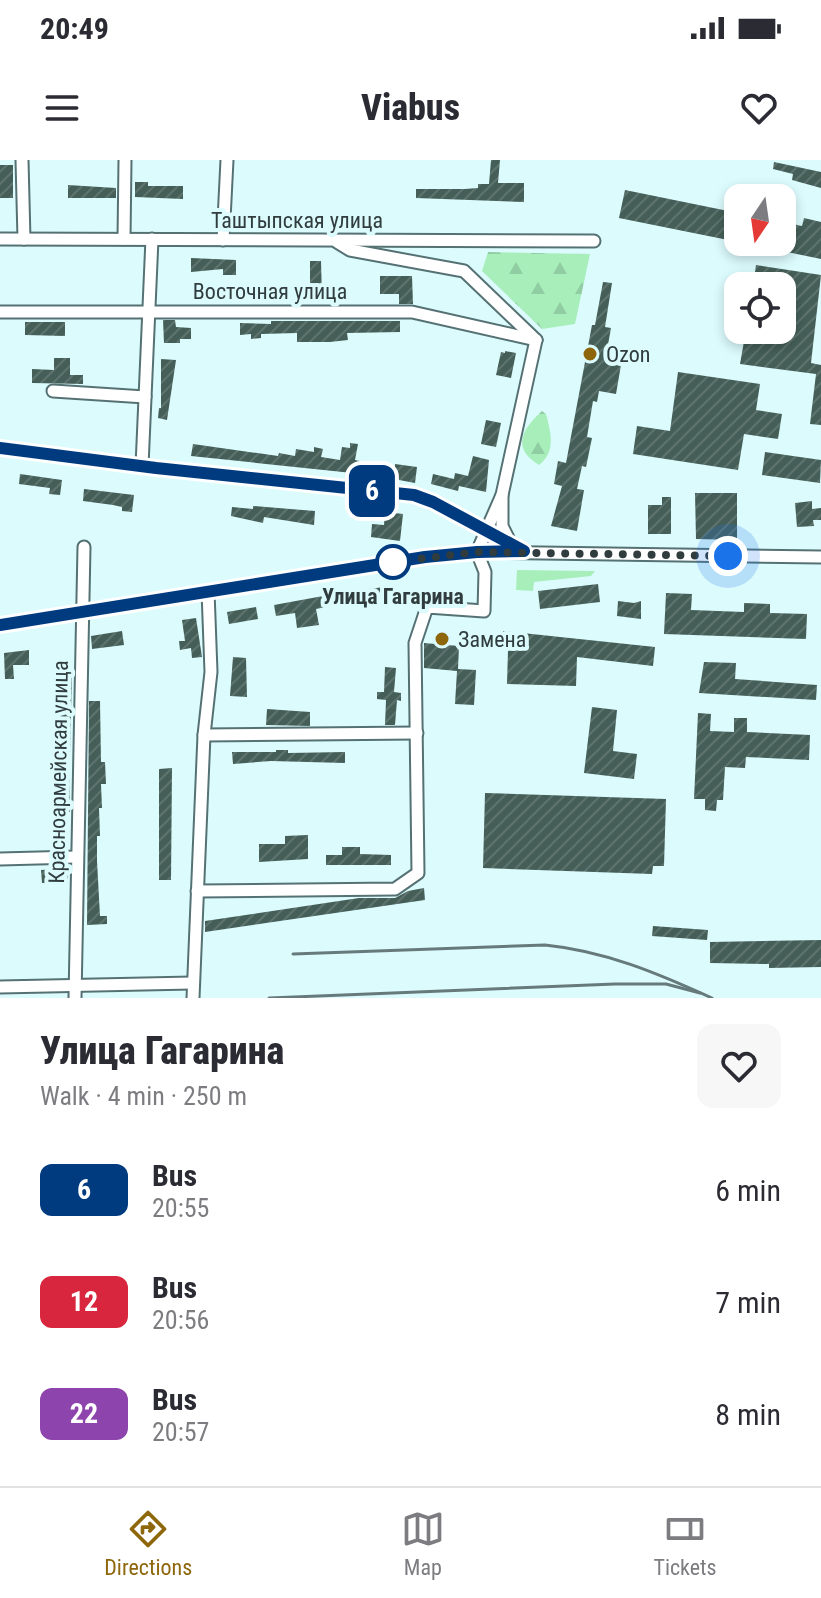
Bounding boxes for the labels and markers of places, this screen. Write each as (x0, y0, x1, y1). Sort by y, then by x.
place label: Ozon (606, 342, 650, 367)
marker: Ozon (581, 345, 599, 363)
marker: Улица Гагарина (376, 545, 410, 579)
place label: Улица Гагарина (322, 584, 464, 609)
place label: Замена (458, 627, 526, 652)
marker: Замена (433, 630, 451, 648)

